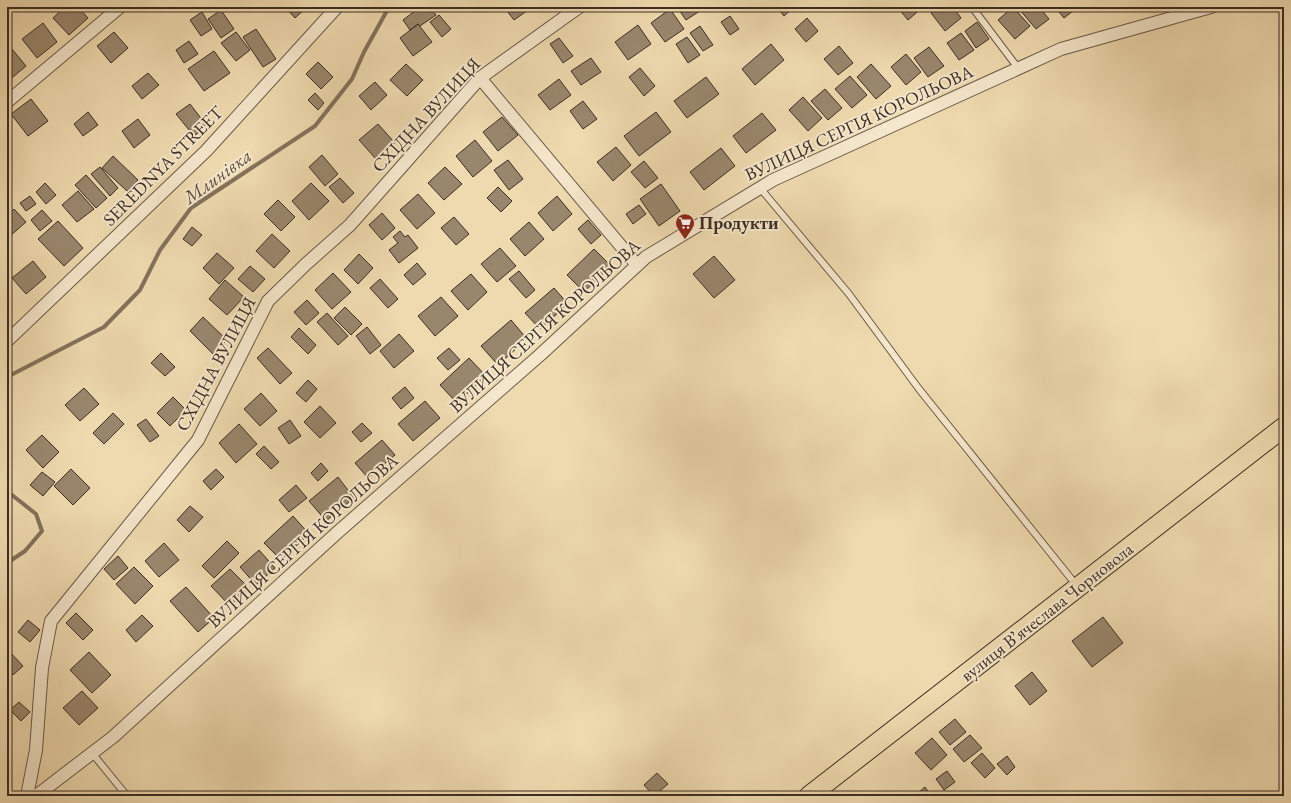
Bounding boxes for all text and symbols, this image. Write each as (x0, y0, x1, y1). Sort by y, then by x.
street label: СХІДНА ВУЛИЦЯ (366, 52, 485, 177)
street label: ВУЛИЦЯ СЕРГІЯ КОРОЛЬОВА (741, 59, 977, 186)
street label: SEREDNYA STREET (98, 100, 228, 231)
water label: Млинівка (177, 143, 257, 210)
place label: Продукти (699, 211, 779, 234)
supermarket icon: Продукти (674, 212, 696, 240)
street label: ВУЛИЦЯ СЕРГІЯ КОРОЛЬОВА (444, 233, 645, 418)
street label: СХІДНА ВУЛИЦЯ (170, 293, 261, 435)
street label: ВУЛИЦЯ СЕРГІЯ КОРОЛЬОВА (202, 448, 403, 633)
street label: вулиця Вʼячеслава Чорновола (956, 537, 1138, 686)

